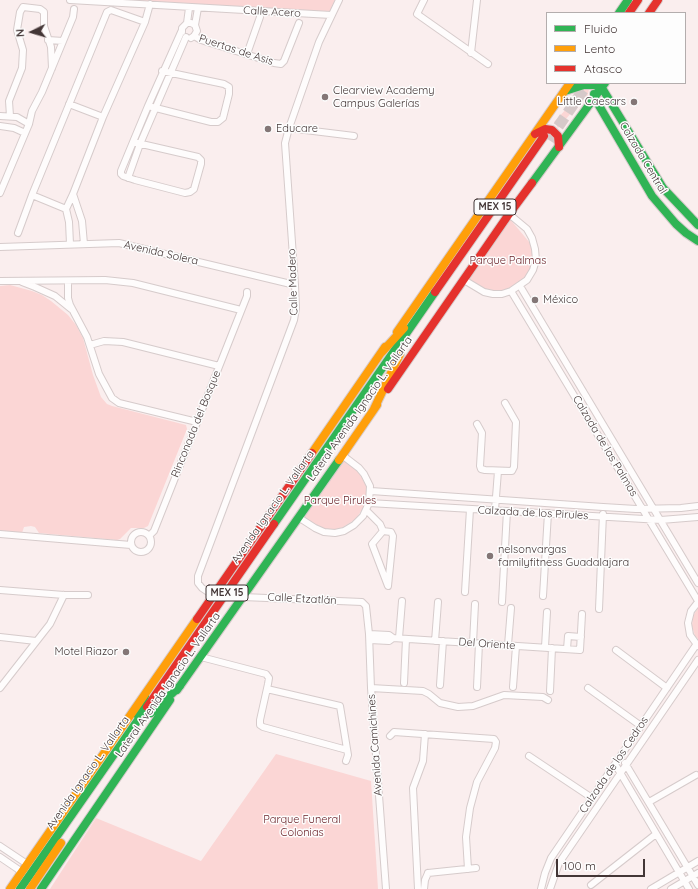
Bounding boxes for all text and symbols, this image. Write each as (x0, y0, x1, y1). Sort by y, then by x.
street label: Calle Acero (243, 4, 301, 20)
north arrow (12, 12, 52, 52)
legend (546, 12, 686, 84)
text: Fluido (584, 21, 617, 36)
text: N (13, 28, 27, 38)
street label: Puertas de Asis (197, 32, 275, 68)
text: Lento (584, 41, 615, 56)
text: Atasco (584, 61, 622, 76)
place label: Clearview Academy Campus Galerías (333, 84, 435, 110)
marker: Clearview Academy Campus Galerías (320, 92, 330, 102)
place label: Little Caesars (557, 95, 626, 109)
marker: Little Caesars (629, 97, 639, 107)
street label: Calzada Central (616, 120, 670, 196)
place label: Educare (276, 122, 318, 136)
marker: Educare (263, 124, 273, 134)
road number: MEX 15 (474, 199, 516, 215)
street label: Avenida Solera (122, 238, 200, 268)
street label: Calle Madero (285, 248, 301, 316)
park label: Parque Palmas (470, 254, 546, 268)
place label: México (543, 293, 578, 307)
marker: México (530, 295, 540, 305)
street label: Lateral Avenida Ignacio L. Vallarta (305, 334, 415, 484)
street label: Rinconada del Bosque (168, 369, 224, 479)
street label: Calzada de las Palmas (570, 393, 640, 499)
street label: Avenida Ignacio L. Vallarta (229, 448, 317, 566)
park label: Parque Pirules (304, 494, 376, 508)
street label: Calzada de los Pirules (477, 504, 589, 522)
place label: nelsonvargas familyfitness Guadalajara (498, 543, 629, 569)
marker: nelsonvargas familyfitness Guadalajara (485, 551, 495, 561)
road number: MEX 15 (206, 585, 248, 601)
street label: Calle Etzatlán (267, 591, 337, 607)
street label: Lateral Avenida Ignacio L. Vallarta (113, 610, 223, 760)
street label: Del Oriente (458, 635, 516, 653)
place label: Motel Riazor (54, 645, 118, 659)
marker: Motel Riazor (121, 647, 131, 657)
street label: Avenida Camichines (365, 694, 385, 796)
street label: Avenida Ignacio L. Vallarta (44, 714, 132, 832)
street label: Calzada de los Cedros (577, 714, 651, 816)
park label: Parque Funeral Colonias (263, 813, 341, 839)
scale bar (558, 851, 647, 877)
text: 100 m (563, 858, 596, 873)

